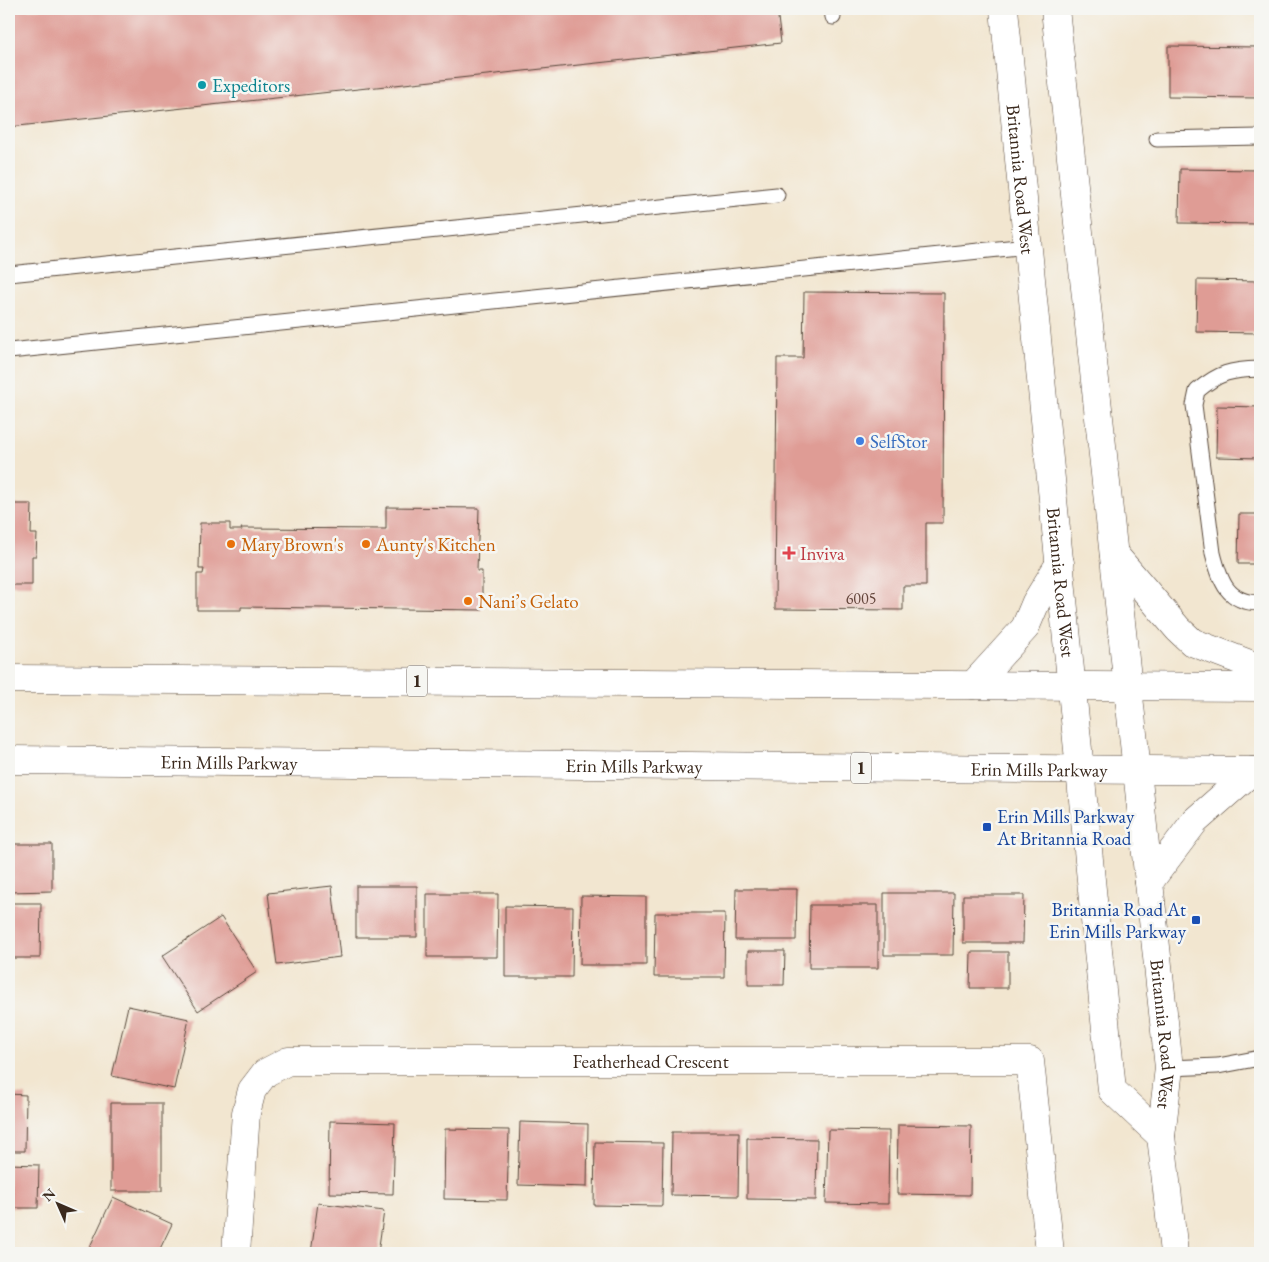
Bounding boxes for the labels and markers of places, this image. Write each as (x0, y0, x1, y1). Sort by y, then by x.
place label: Expeditors (212, 73, 290, 98)
marker: Expeditors (196, 79, 208, 91)
place label: SelfStor (870, 429, 928, 454)
marker: SelfStor (854, 435, 866, 447)
place label: Mary Brown's (241, 532, 343, 557)
place label: Aunty's Kitchen (375, 532, 496, 557)
marker: Mary Brown's (225, 538, 237, 550)
marker: Aunty's Kitchen (360, 538, 372, 550)
place label: Inviva (800, 541, 845, 566)
marker: Inviva (782, 546, 796, 560)
place label: Nani’s Gelato (478, 589, 579, 614)
marker: Nani’s Gelato (462, 595, 474, 607)
place label: Erin Mills Parkway At Britannia Road (996, 804, 1135, 851)
marker: Erin Mills Parkway At Britannia Road (981, 821, 993, 833)
place label: Britannia Road At Erin Mills Parkway (1049, 897, 1187, 944)
marker: Britannia Road At Erin Mills Parkway (1190, 914, 1202, 926)

